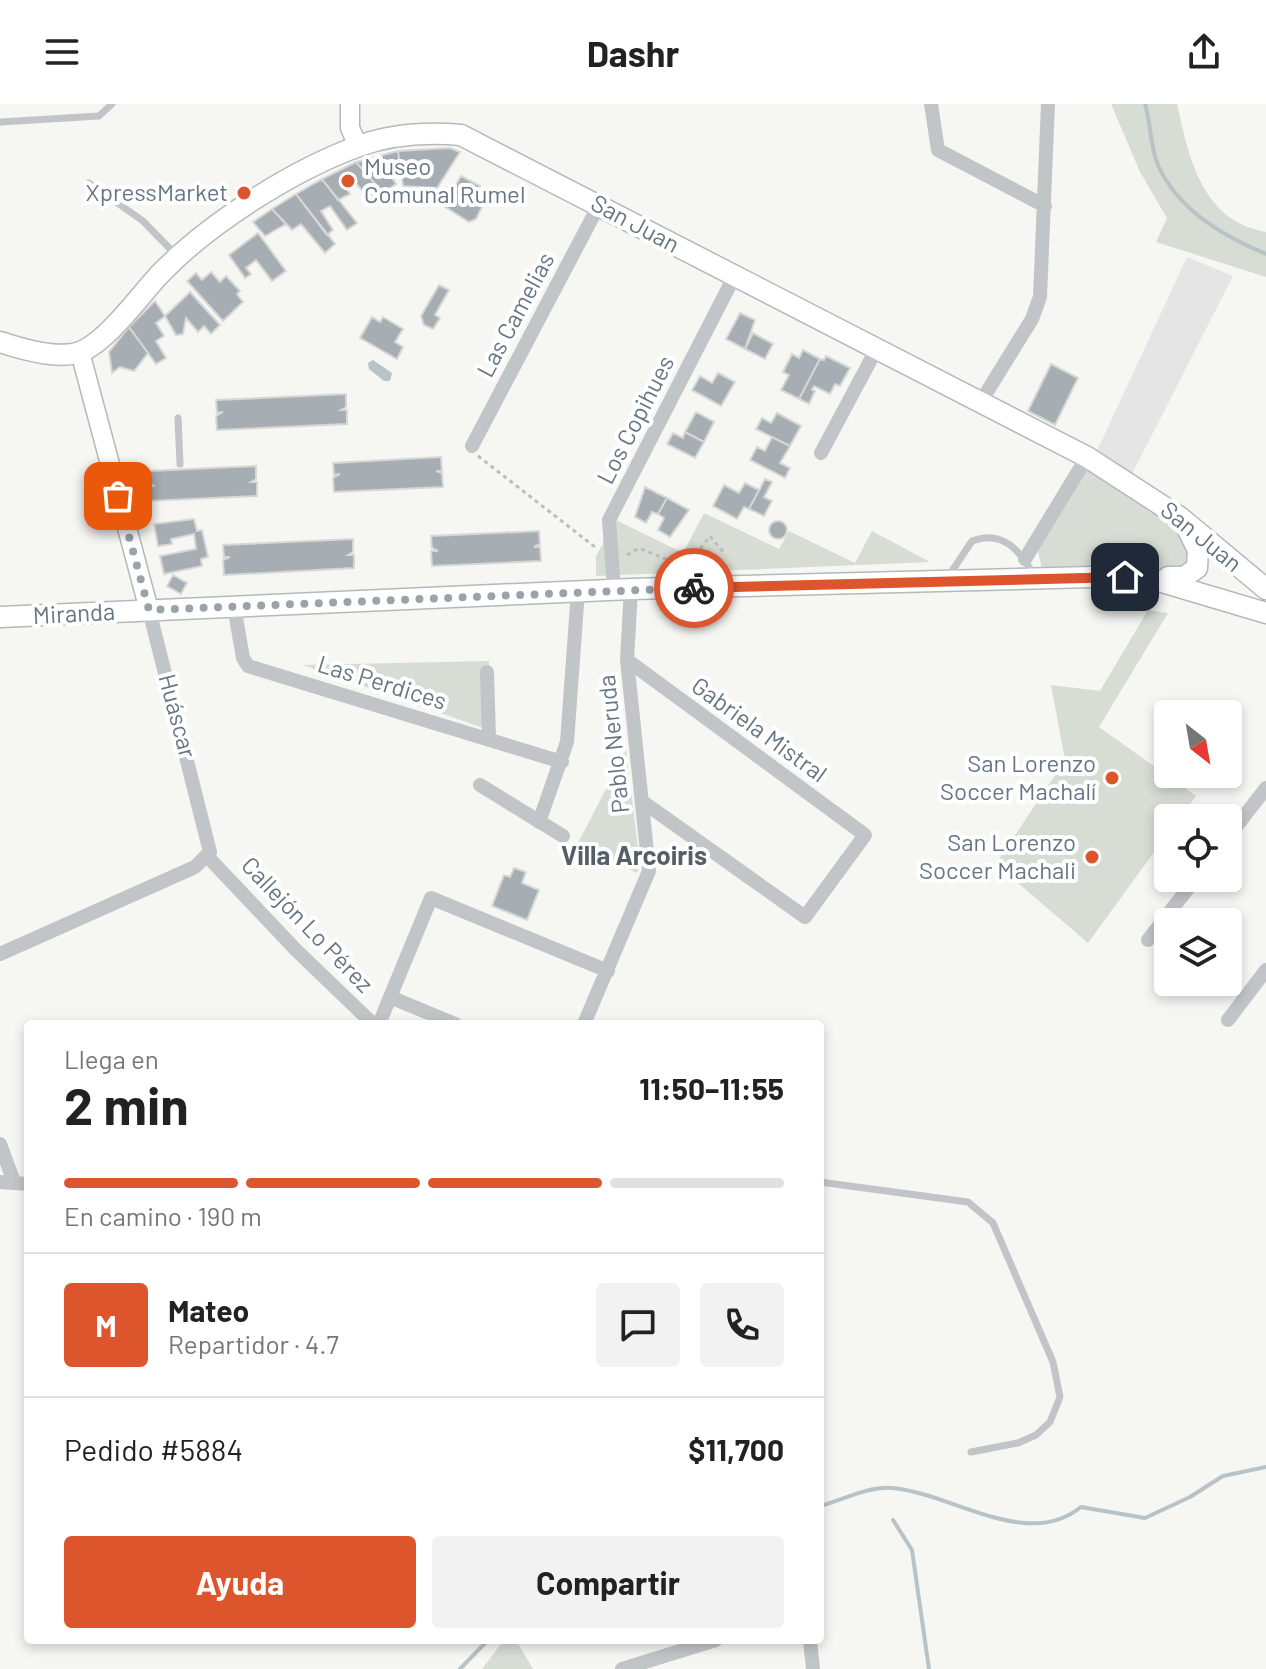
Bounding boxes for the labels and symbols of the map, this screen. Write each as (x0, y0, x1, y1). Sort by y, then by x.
place label: Museo Comunal Rumel (364, 151, 525, 208)
marker: Museo Comunal Rumel (339, 172, 357, 190)
place label: XpressMarket (86, 177, 228, 206)
marker: XpressMarket (235, 184, 253, 202)
street label: San Juan (587, 187, 685, 258)
street label: Las Camelias (470, 247, 560, 382)
street label: Los Copihues (590, 350, 679, 488)
pin (84, 462, 152, 530)
street label: San Juan (1156, 494, 1248, 577)
pin (1091, 543, 1159, 611)
courier (654, 548, 734, 628)
street label: Miranda (32, 596, 116, 629)
street label: Las Perdices (315, 648, 450, 715)
street label: Huáscar (153, 670, 204, 761)
street label: Gabriela Mistral (687, 670, 833, 788)
street label: Pablo Neruda (591, 674, 634, 815)
north arrow (1154, 700, 1242, 788)
place label: San Lorenzo Soccer Machalí (940, 748, 1096, 805)
marker: San Lorenzo Soccer Machalí (1103, 769, 1121, 787)
place label: San Lorenzo Soccer Machali (919, 827, 1076, 884)
district label: Villa Arcoiris (561, 839, 707, 870)
marker: San Lorenzo Soccer Machali (1083, 848, 1101, 866)
street label: Callejón Lo Pérez (236, 850, 380, 998)

